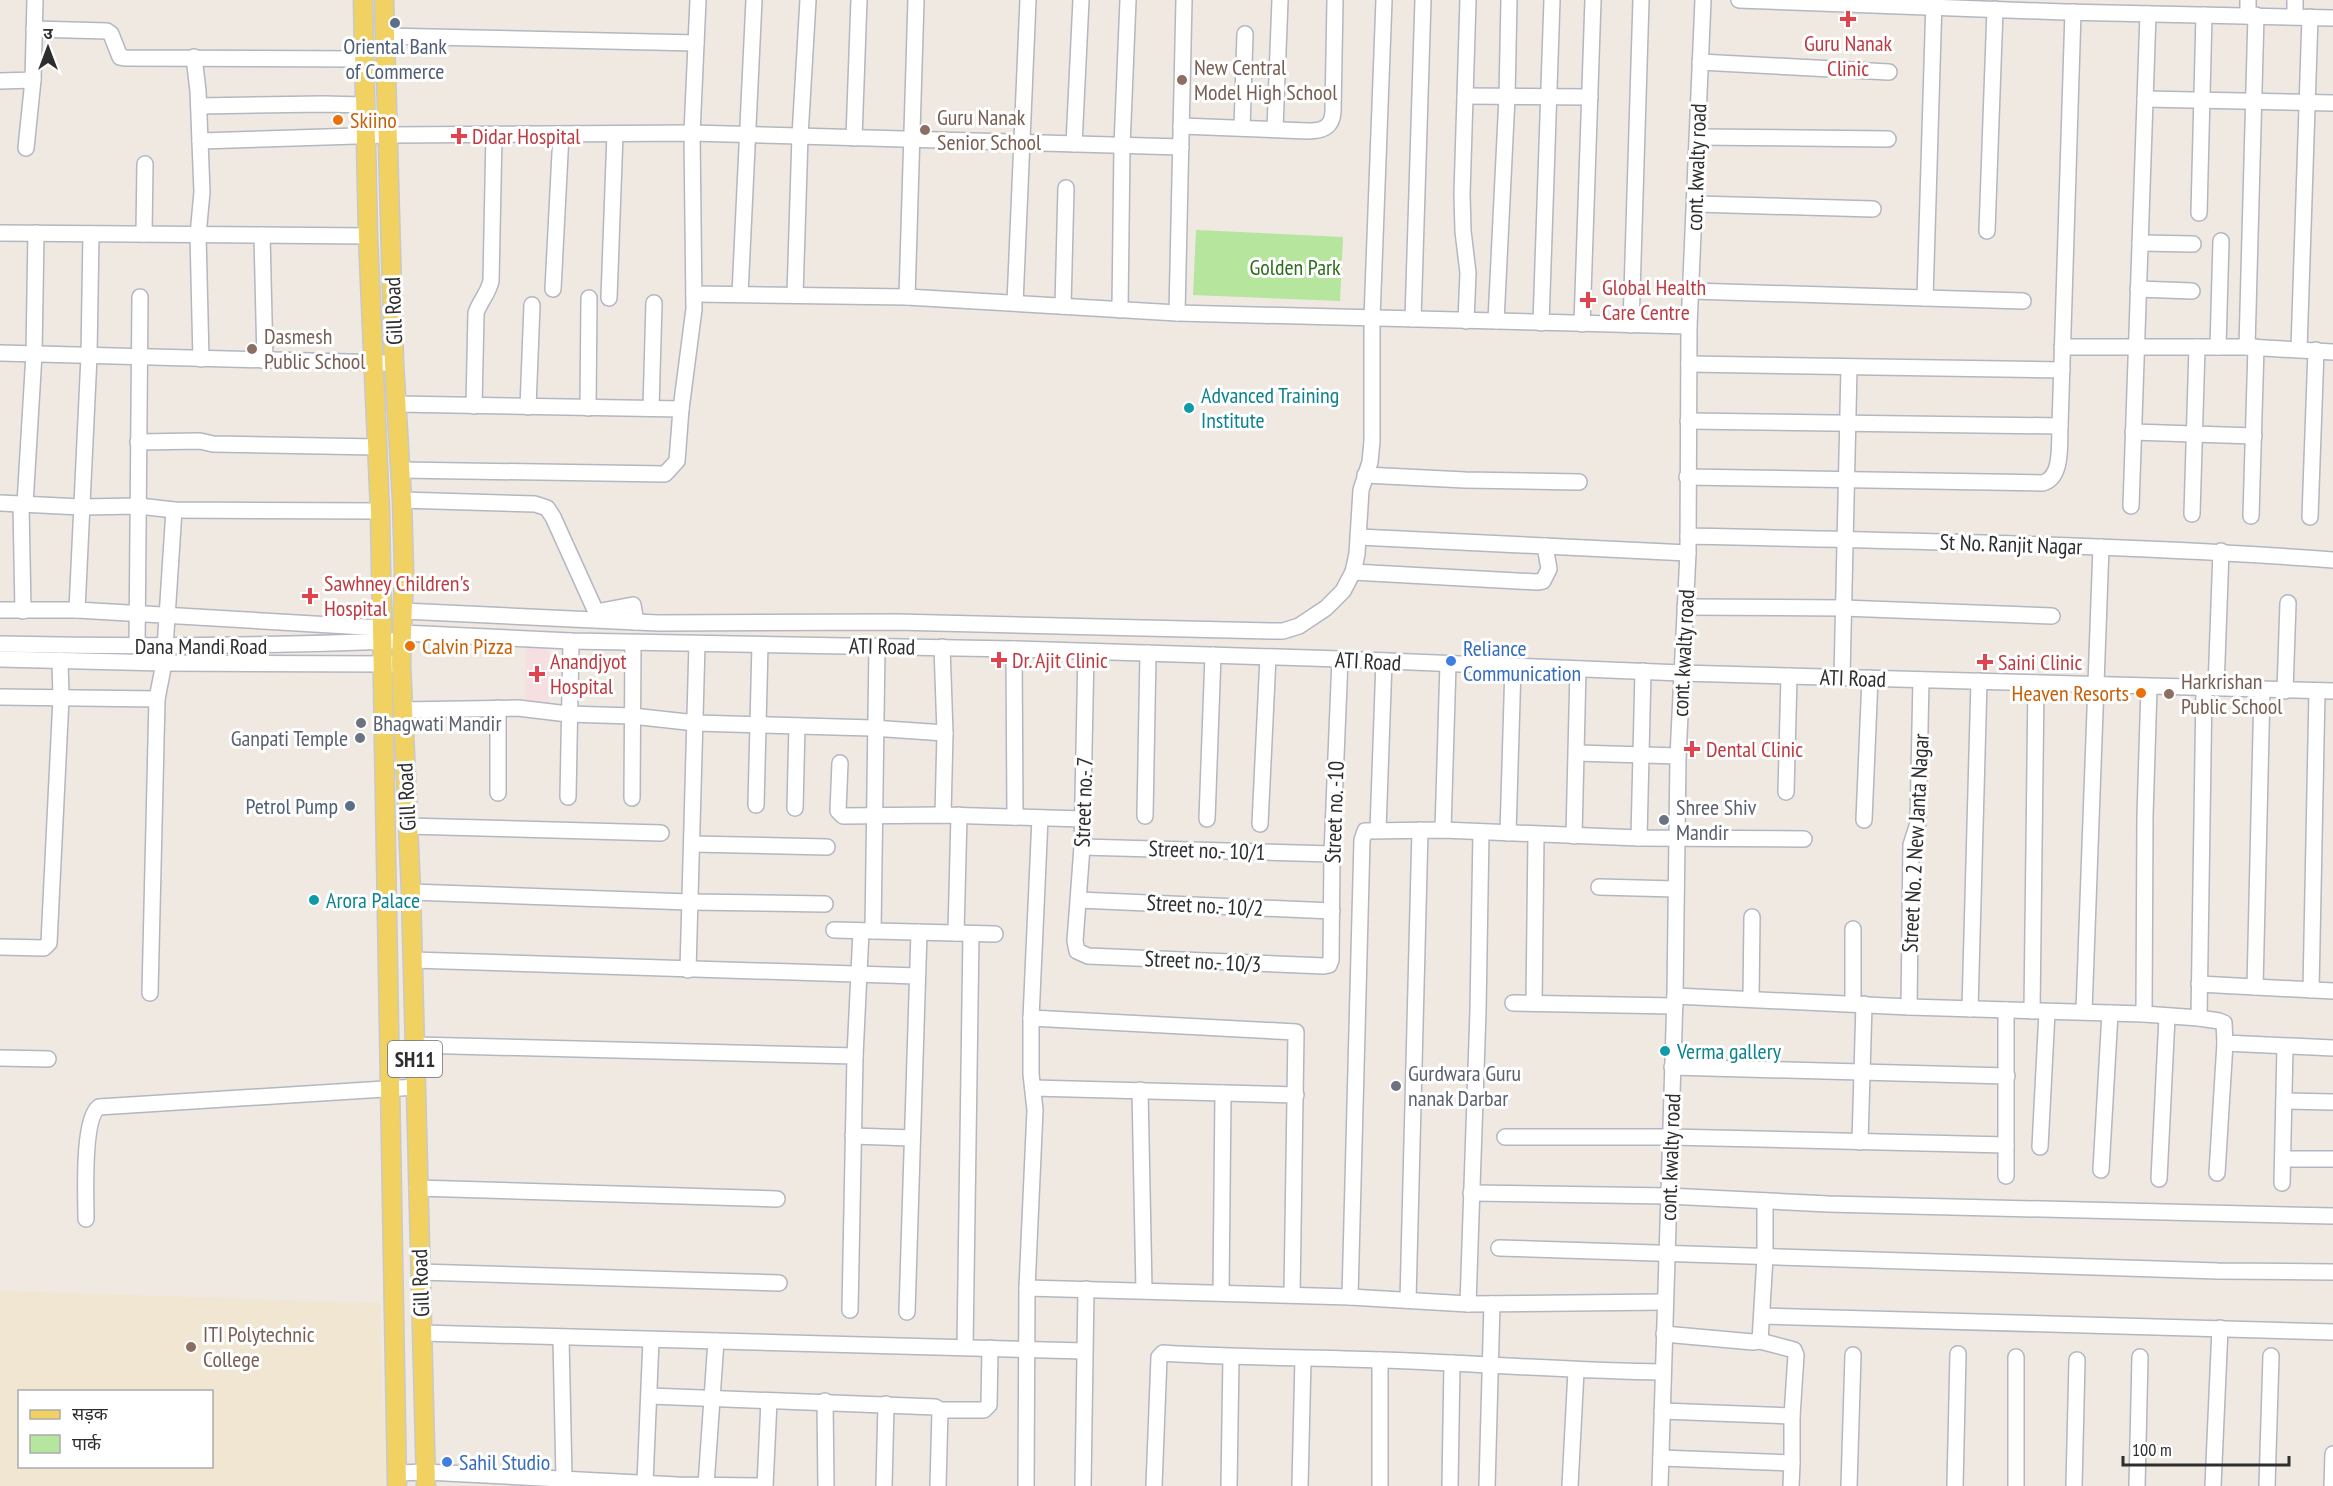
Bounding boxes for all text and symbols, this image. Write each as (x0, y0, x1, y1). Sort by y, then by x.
marker: Guru Nanak Clinic (1839, 10, 1857, 28)
marker: Oriental Bank of Commerce (388, 16, 402, 30)
north arrow (18, 18, 78, 78)
text: उ (43, 23, 53, 43)
place label: Guru Nanak Clinic (1804, 29, 1893, 82)
place label: Oriental Bank of Commerce (343, 32, 447, 85)
place label: New Central Model High School (1194, 53, 1338, 106)
marker: New Central Model High School (1175, 73, 1189, 87)
place label: Guru Nanak Senior School (937, 103, 1042, 156)
street label: cont. kwalty road (1680, 103, 1712, 231)
place label: Skiino (350, 106, 397, 134)
marker: Skiino (331, 113, 345, 127)
place label: Didar Hospital (472, 122, 581, 150)
marker: Guru Nanak Senior School (918, 123, 932, 137)
marker: Didar Hospital (450, 127, 468, 145)
park label: Golden Park (1249, 253, 1341, 281)
place label: Global Health Care Centre (1602, 273, 1706, 326)
street label: Gill Road (378, 277, 408, 345)
marker: Global Health Care Centre (1579, 291, 1597, 309)
place label: Dasmesh Public School (264, 322, 366, 375)
marker: Dasmesh Public School (245, 342, 259, 356)
place label: Advanced Training Institute (1201, 381, 1339, 434)
marker: Advanced Training Institute (1182, 401, 1196, 415)
street label: St No. Ranjit Nagar (1939, 528, 2083, 560)
place label: Sawhney Children's Hospital (324, 569, 470, 622)
marker: Sawhney Children's Hospital (301, 587, 319, 605)
street label: cont. kwalty road (1666, 589, 1700, 717)
street label: ATI Road (849, 631, 915, 661)
street label: Dana Mandi Road (135, 632, 267, 660)
place label: Calvin Pizza (422, 632, 513, 660)
place label: Reliance Communication (1463, 634, 1581, 687)
marker: Calvin Pizza (403, 639, 417, 653)
street label: ATI Road (1334, 645, 1402, 677)
place label: Dr. Ajit Clinic (1012, 646, 1108, 674)
place label: Anandjyot Hospital (550, 647, 627, 700)
place label: Saini Clinic (1998, 648, 2082, 676)
marker: Dr. Ajit Clinic (990, 651, 1008, 669)
marker: Saini Clinic (1976, 653, 1994, 671)
marker: Reliance Communication (1444, 654, 1458, 668)
street label: ATI Road (1819, 663, 1887, 693)
marker: Anandjyot Hospital (528, 665, 546, 683)
place label: Harkrishan Public School (2181, 667, 2283, 720)
place label: Heaven Resorts (2012, 679, 2129, 707)
marker: Heaven Resorts (2134, 686, 2148, 700)
marker: Harkrishan Public School (2162, 687, 2176, 701)
place label: Bhagwati Mandir (373, 709, 501, 737)
marker: Bhagwati Mandir (354, 716, 368, 730)
place label: Ganpati Temple (231, 724, 348, 752)
marker: Ganpati Temple (353, 731, 367, 745)
street label: Street No. 2 New Janta Nagar (1895, 733, 1935, 953)
place label: Dental Clinic (1706, 735, 1803, 763)
marker: Dental Clinic (1683, 740, 1701, 758)
street label: Street no.- 7 (1067, 756, 1099, 848)
street label: Street no. -10 (1318, 760, 1350, 864)
street label: Gill Road (390, 762, 422, 832)
place label: Petrol Pump (245, 792, 338, 820)
place label: Shree Shiv Mandir (1676, 793, 1757, 846)
marker: Petrol Pump (343, 799, 357, 813)
marker: Shree Shiv Mandir (1657, 813, 1671, 827)
street label: Street no.- 10/1 (1148, 834, 1266, 866)
place label: Arora Palace (326, 886, 420, 914)
street label: Street no.- 10/2 (1146, 888, 1264, 922)
marker: Arora Palace (307, 893, 321, 907)
street label: Street no.- 10/3 (1144, 944, 1262, 978)
place label: Verma gallery (1676, 1037, 1782, 1065)
road number: SH11 (388, 1041, 442, 1077)
marker: Verma gallery (1658, 1044, 1672, 1058)
place label: Gurdwara Guru nanak Darbar (1408, 1059, 1521, 1112)
marker: Gurdwara Guru nanak Darbar (1389, 1079, 1403, 1093)
street label: cont. kwalty road (1654, 1093, 1686, 1221)
street label: Gill Road (405, 1249, 435, 1317)
place label: ITI Polytechnic College (203, 1320, 315, 1373)
marker: ITI Polytechnic College (184, 1340, 198, 1354)
legend (18, 1390, 213, 1468)
text: सड़क (72, 1402, 109, 1425)
scale bar (2123, 1429, 2290, 1467)
text: पार्क (72, 1432, 102, 1455)
text: 100 m (2132, 1438, 2172, 1461)
place label: Sahil Studio (459, 1448, 550, 1476)
marker: Sahil Studio (440, 1455, 454, 1469)

